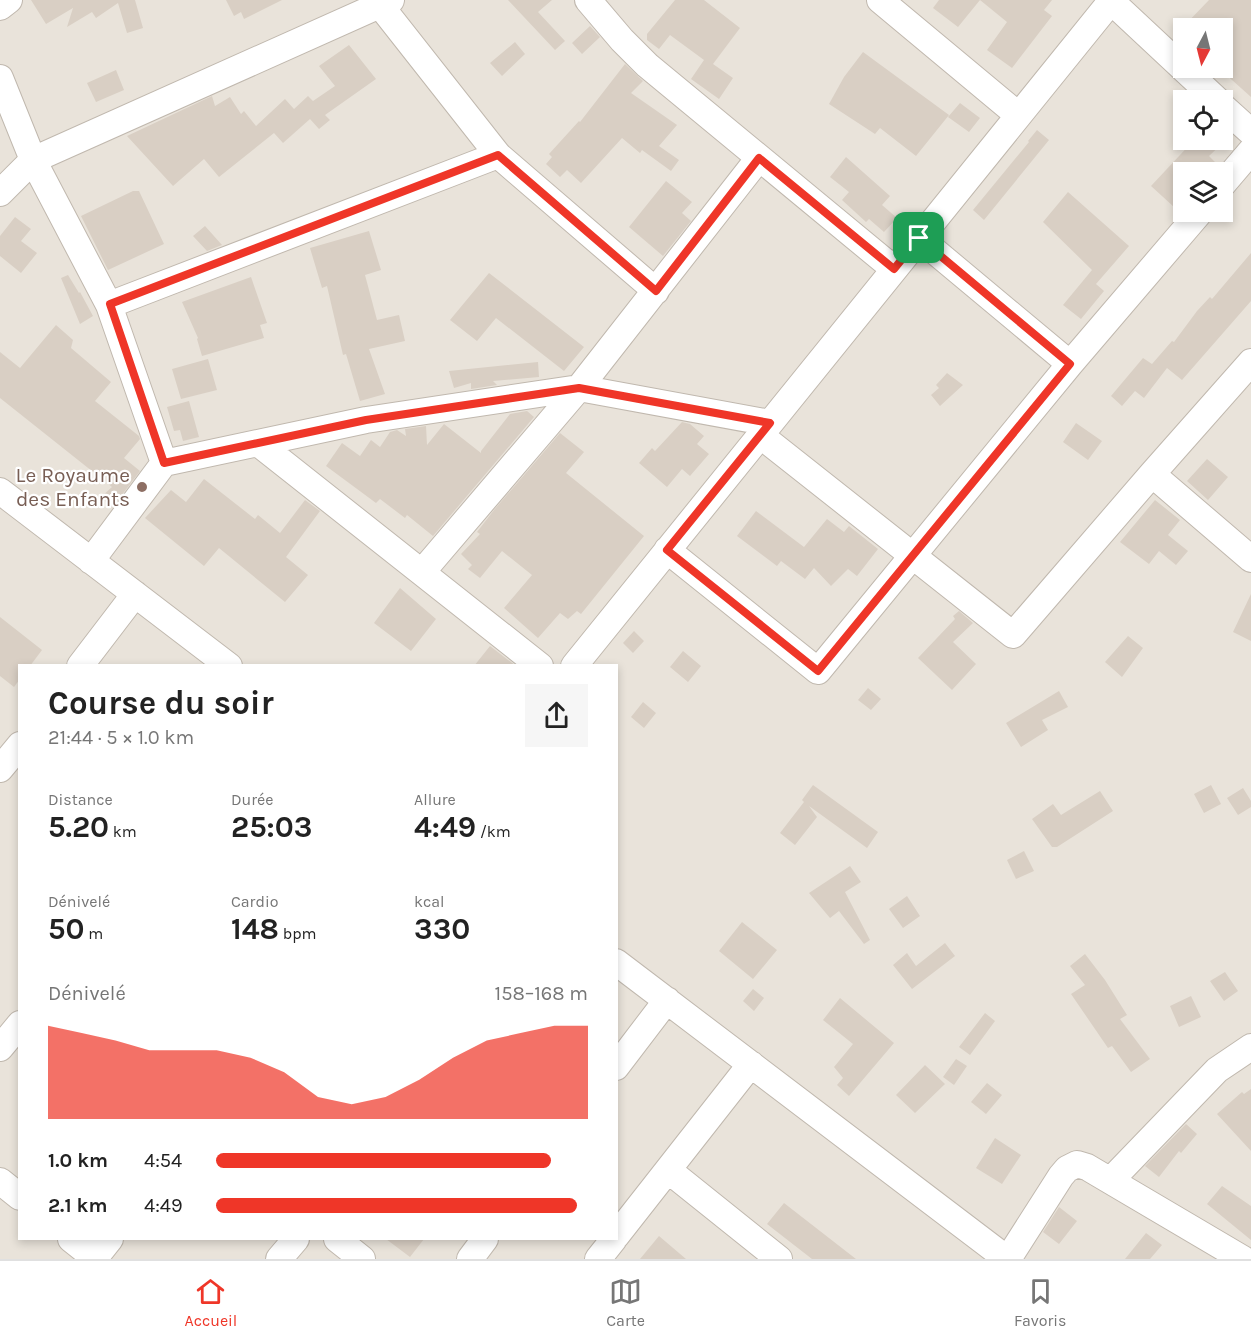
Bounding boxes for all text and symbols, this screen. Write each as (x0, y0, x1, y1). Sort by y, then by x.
north arrow (1173, 18, 1233, 78)
map controls (1173, 18, 1233, 222)
button: locate (1173, 90, 1233, 150)
button: layers (1173, 162, 1233, 222)
pin (893, 212, 944, 263)
icon: arrive (902, 221, 935, 254)
place label: Le Royaume des Enfants (16, 463, 130, 511)
marker: Le Royaume des Enfants (135, 480, 149, 494)
text: Course du soir (48, 684, 274, 722)
button: share (525, 684, 588, 747)
text: 21:44 · 5 × 1.0 km (48, 726, 194, 749)
text: Distance (48, 790, 113, 809)
text: Durée (231, 790, 273, 809)
text: Allure (414, 790, 456, 809)
text: 5.20 (48, 809, 109, 845)
text: 25:03 (231, 809, 312, 845)
text: 4:49 (414, 809, 476, 845)
text: km (109, 822, 137, 841)
text: /km (476, 822, 511, 841)
text: Dénivelé (48, 892, 110, 911)
text: Cardio (231, 892, 278, 911)
text: kcal (414, 892, 445, 911)
text: 50 (48, 911, 84, 947)
text: 148 (231, 911, 279, 947)
text: 330 (414, 911, 470, 947)
text: m (84, 924, 103, 943)
text: bpm (279, 924, 317, 943)
text: Dénivelé (48, 982, 126, 1005)
text: 158–168 m (495, 982, 588, 1005)
text: 1.0 km (48, 1149, 108, 1172)
text: 4:54 (144, 1149, 182, 1172)
text: 2.1 km (48, 1194, 107, 1217)
text: 4:49 (144, 1194, 183, 1217)
tab: Accueil (184, 1275, 237, 1330)
tab: Carte (606, 1275, 645, 1330)
tab: Favoris (1014, 1275, 1066, 1330)

